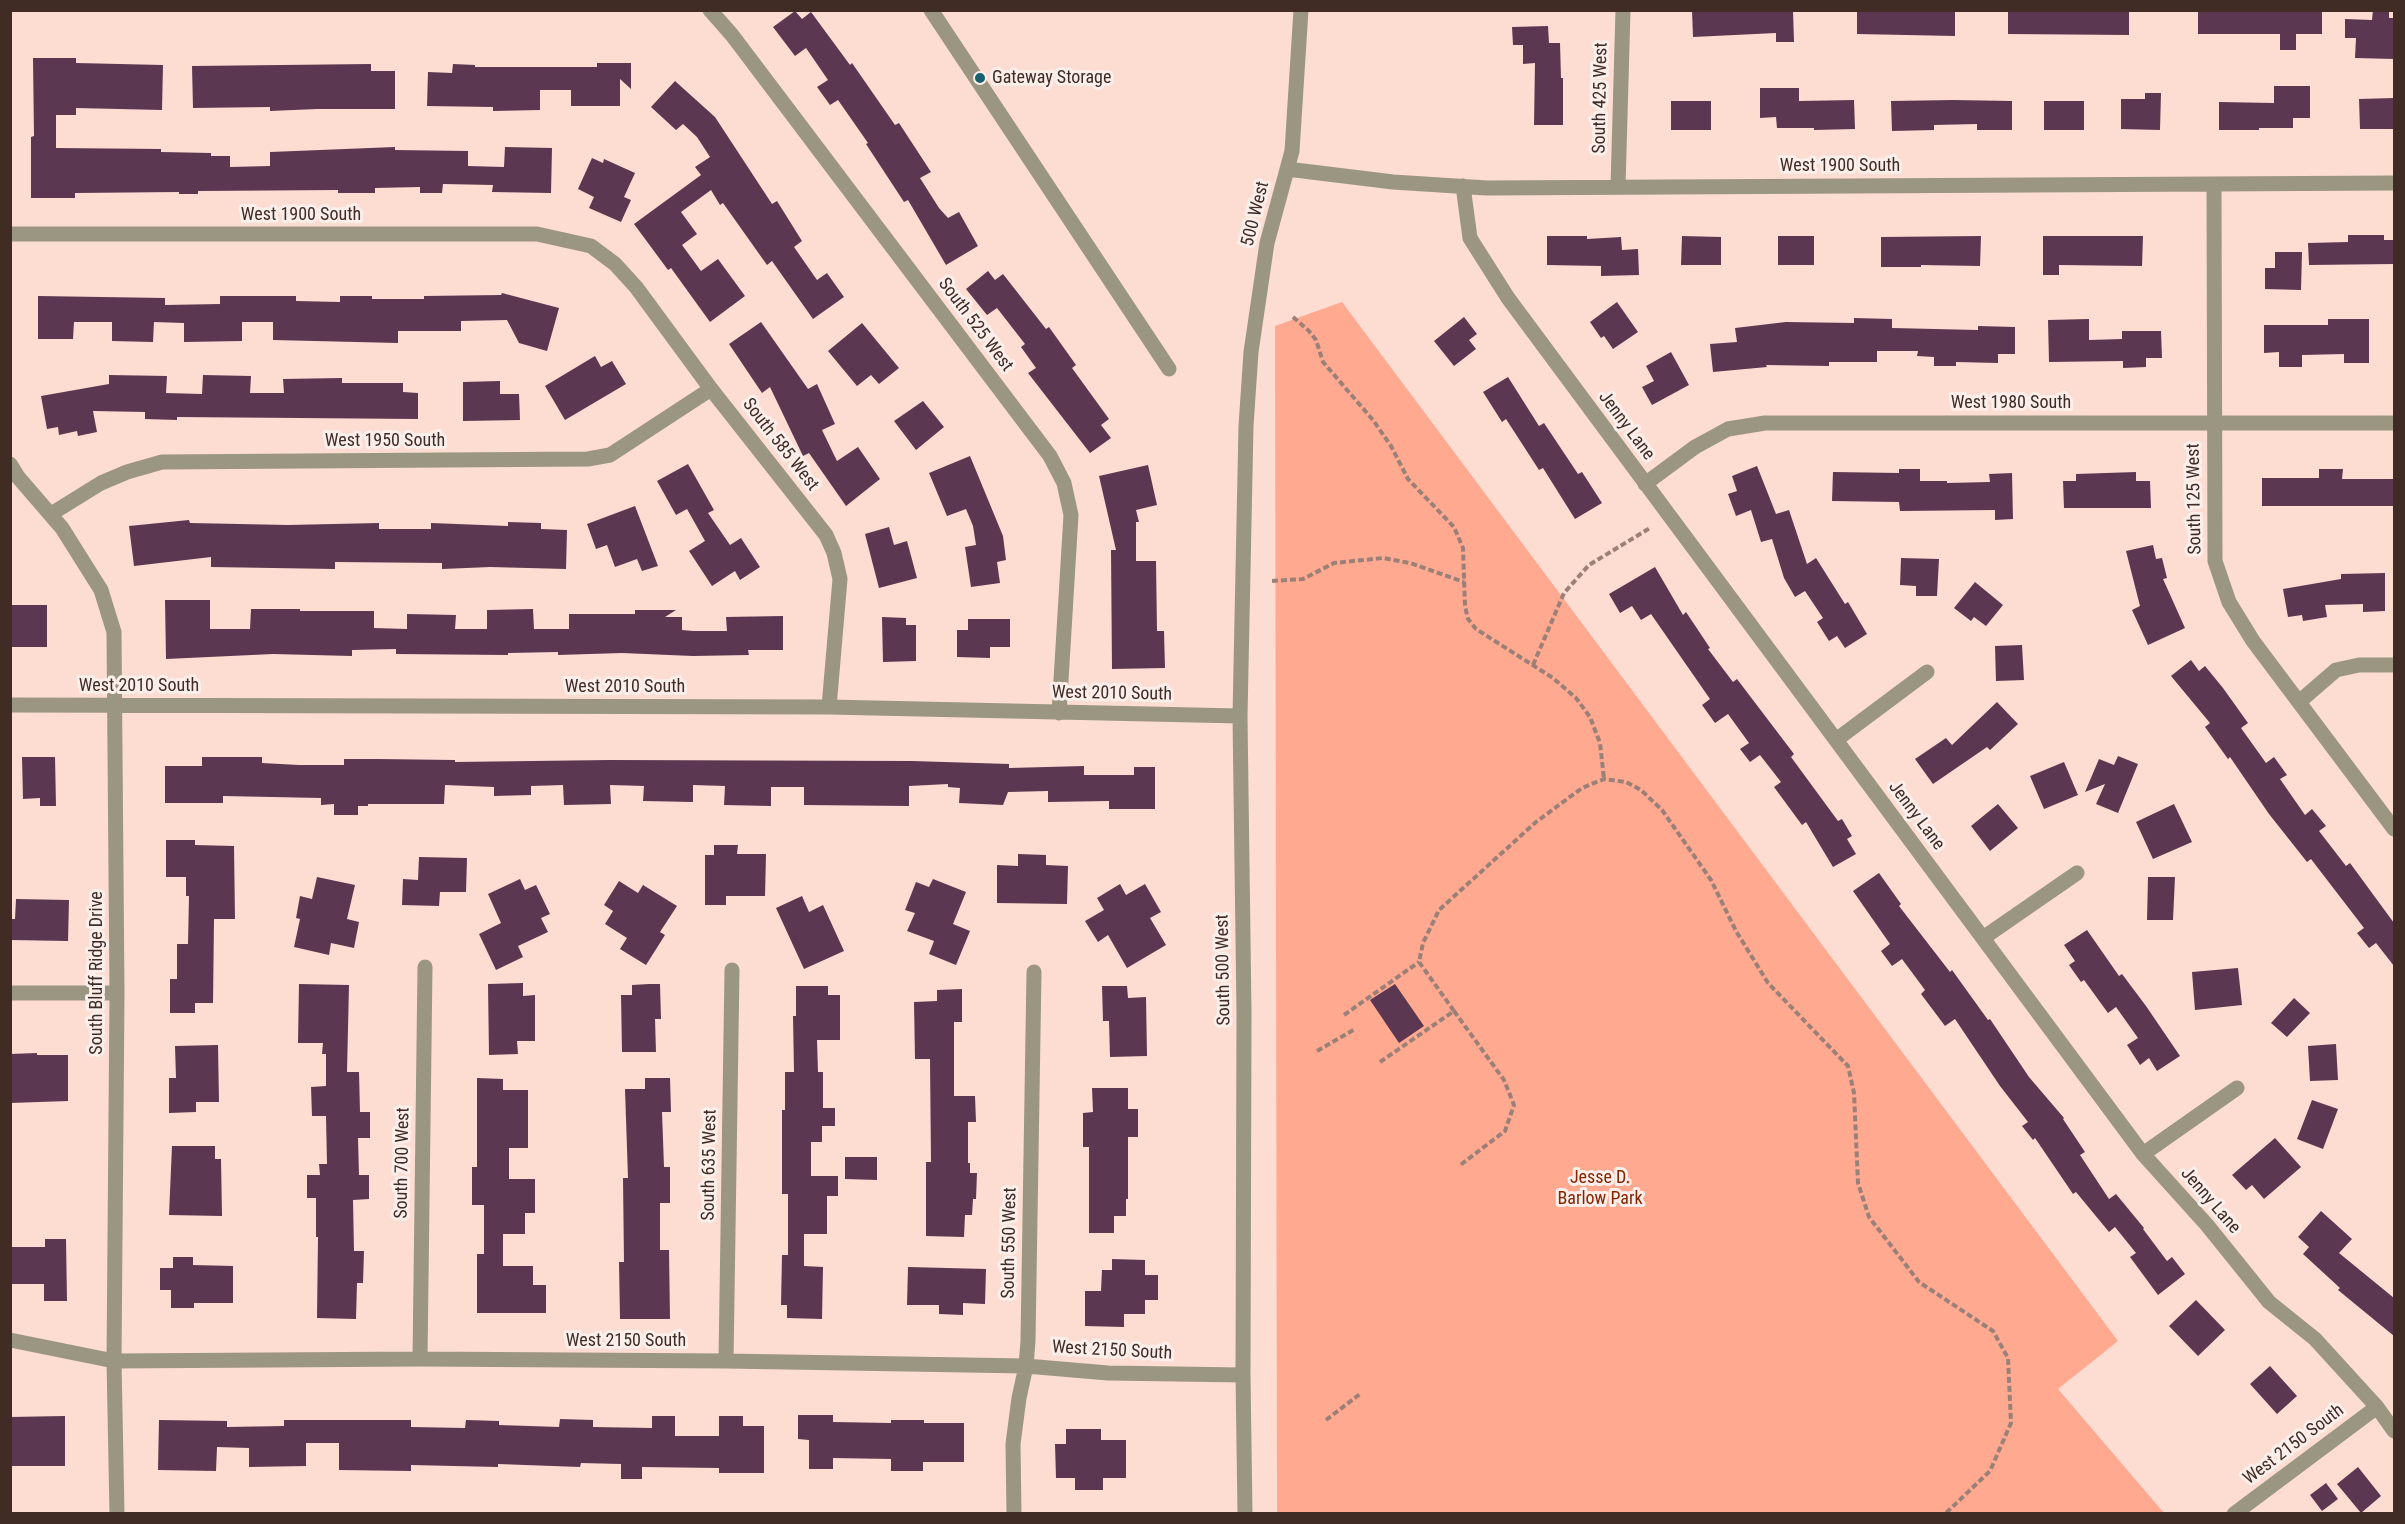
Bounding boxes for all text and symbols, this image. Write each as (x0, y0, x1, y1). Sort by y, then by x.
street label: South 425 West (1589, 42, 1613, 154)
place label: Gateway Storage (992, 67, 1111, 89)
marker: Gateway Storage (973, 71, 987, 85)
street label: West 1900 South (1780, 155, 1900, 177)
street label: 500 West (1238, 179, 1274, 249)
street label: West 1900 South (241, 204, 361, 226)
street label: South 525 West (933, 274, 1017, 376)
street label: Jenny Lane (1593, 387, 1659, 465)
street label: West 1980 South (1951, 392, 2071, 414)
street label: South 585 West (737, 394, 823, 496)
street label: West 1950 South (325, 430, 445, 452)
street label: South 125 West (2183, 443, 2207, 555)
street label: West 2010 South (79, 675, 199, 697)
street label: West 2010 South (565, 676, 685, 698)
street label: West 2010 South (1052, 682, 1172, 706)
street label: Jenny Lane (1883, 777, 1949, 855)
street label: South Bluff Ridge Drive (86, 891, 108, 1055)
street label: South 500 West (1212, 914, 1236, 1026)
street label: South 700 West (391, 1107, 415, 1219)
street label: South 635 West (698, 1109, 722, 1221)
street label: Jenny Lane (2175, 1164, 2245, 1238)
park label: Jesse D. Barlow Park (1557, 1167, 1643, 1210)
street label: South 550 West (998, 1187, 1022, 1299)
street label: West 2150 South (566, 1330, 686, 1352)
street label: West 2150 South (1051, 1337, 1173, 1365)
street label: West 2150 South (2239, 1400, 2349, 1490)

